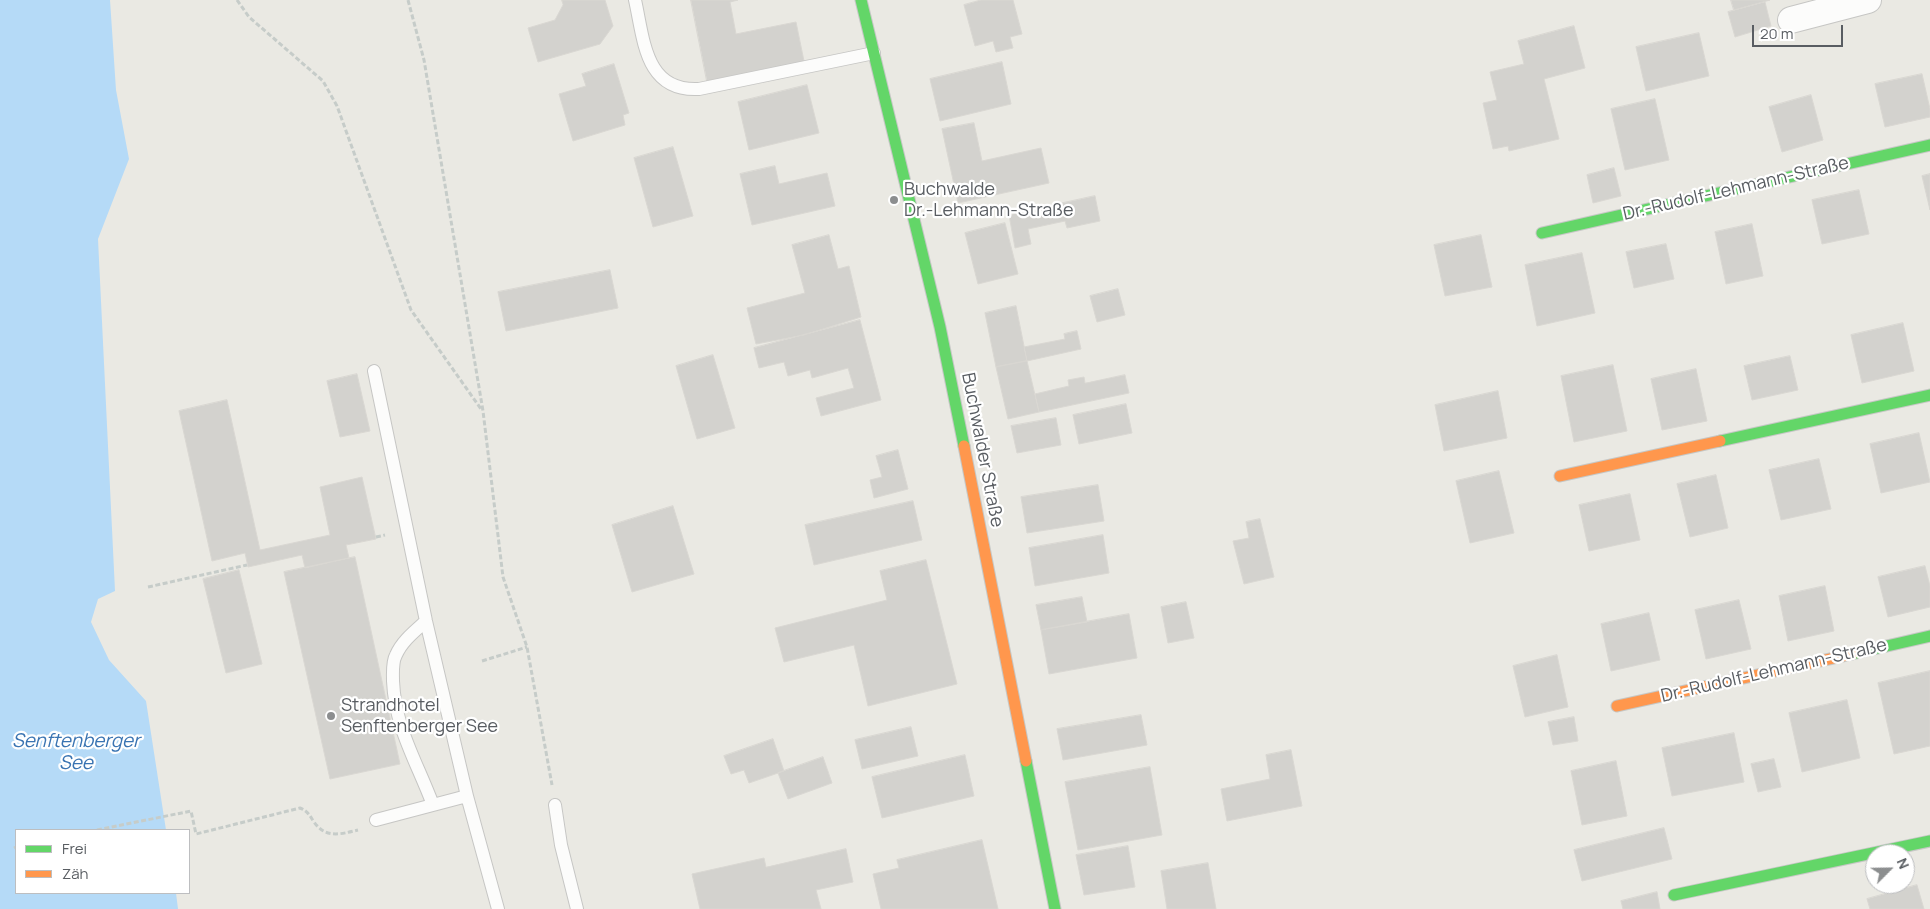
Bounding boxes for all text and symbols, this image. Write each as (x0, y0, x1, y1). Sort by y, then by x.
scale bar (1755, 15, 1846, 47)
text: 20 m (1760, 23, 1793, 44)
street label: Dr.-Rudolf-Lehmann-Straße (1621, 152, 1851, 226)
place label: Buchwalde Dr.-Lehmann-Straße (904, 179, 1074, 222)
marker: Buchwalde Dr.-Lehmann-Straße (888, 194, 900, 206)
street label: Buchwalder Straße (956, 371, 1008, 529)
street label: Dr.-Rudolf-Lehmann-Straße (1659, 634, 1889, 708)
place label: Strandhotel Senftenberger See (341, 695, 498, 738)
marker: Strandhotel Senftenberger See (325, 710, 337, 722)
water label: Senftenberger See (12, 731, 140, 775)
legend (15, 829, 190, 894)
text: Frei (62, 838, 87, 859)
north arrow (1865, 844, 1915, 894)
text: N (1893, 855, 1914, 872)
text: Zäh (62, 863, 88, 884)

